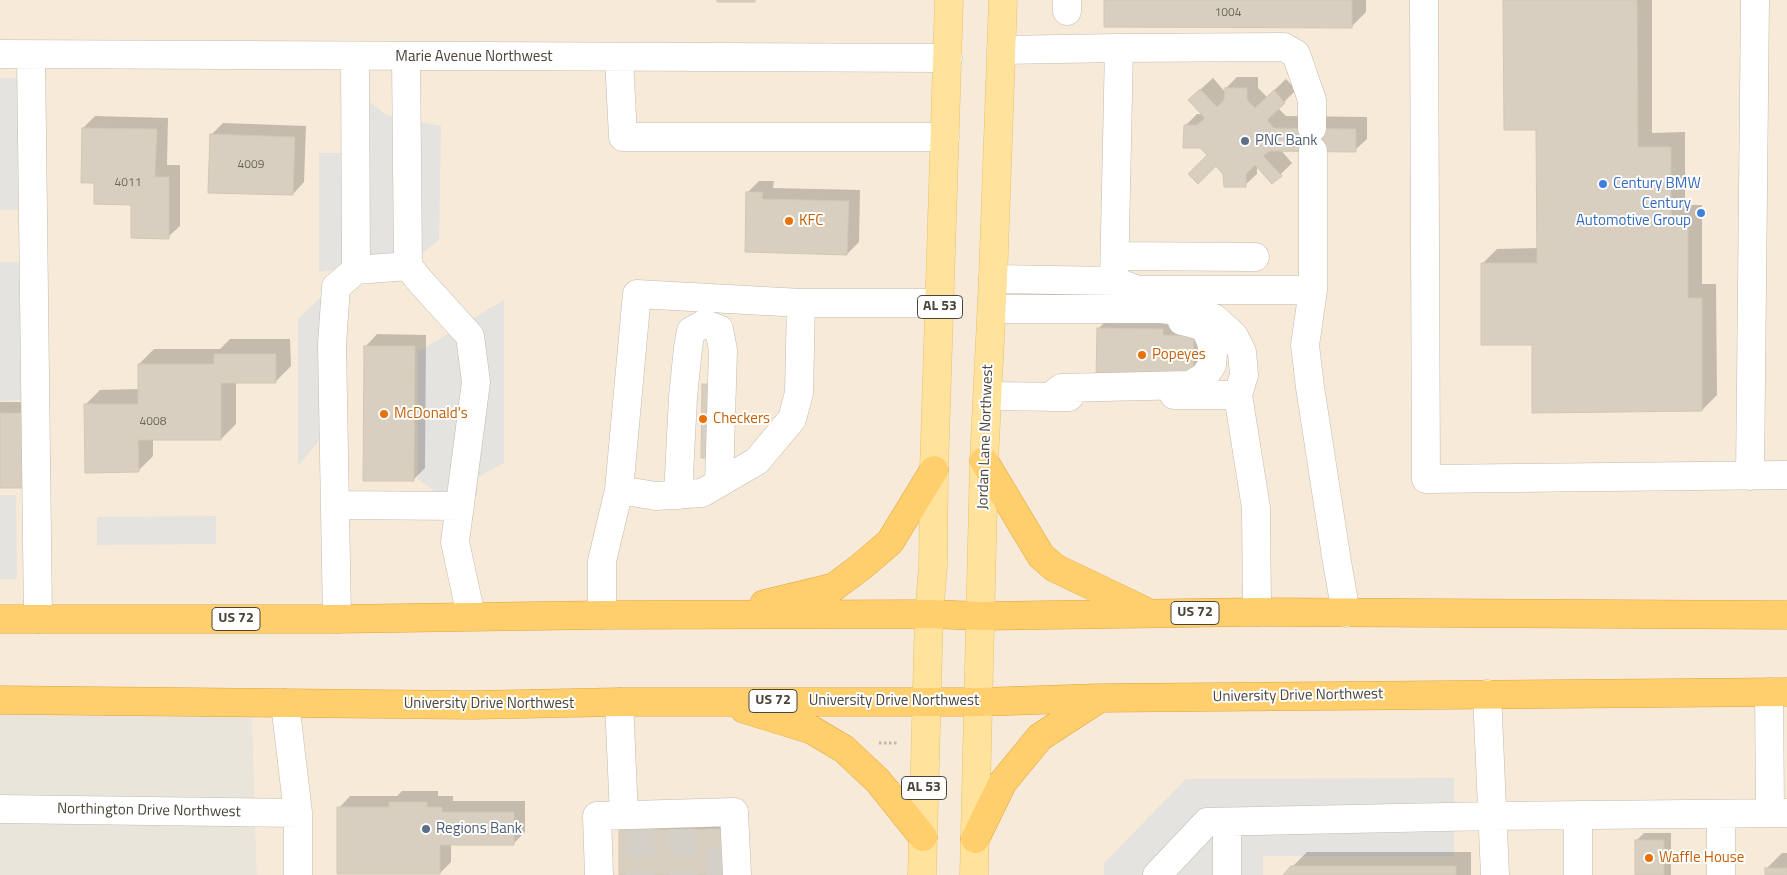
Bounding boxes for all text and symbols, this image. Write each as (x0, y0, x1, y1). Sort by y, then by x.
house number: 1004 (1215, 6, 1241, 20)
street label: Marie Avenue Northwest (395, 48, 553, 66)
place label: PNC Bank (1255, 132, 1317, 150)
marker: PNC Bank (1239, 135, 1251, 147)
house number: 4009 (238, 158, 264, 172)
place label: Century BMW (1613, 175, 1701, 193)
house number: 4011 (115, 176, 141, 190)
marker: Century BMW (1597, 178, 1609, 190)
place label: Century Automotive Group (1576, 195, 1691, 230)
marker: Century Automotive Group (1695, 207, 1707, 219)
place label: KFC (799, 212, 823, 230)
marker: KFC (783, 215, 795, 227)
road number: AL 53 (918, 296, 962, 318)
place label: Popeyes (1152, 346, 1206, 364)
marker: Popeyes (1136, 349, 1148, 361)
street label: Jordan Lane Northwest (974, 364, 998, 510)
place label: McDonald's (394, 405, 468, 423)
marker: McDonald's (378, 408, 390, 420)
place label: Checkers (713, 410, 770, 428)
marker: Checkers (697, 413, 709, 425)
house number: 4008 (140, 415, 166, 429)
road number: US 72 (1171, 602, 1219, 624)
road number: US 72 (212, 608, 260, 630)
street label: University Drive Northwest (1213, 686, 1383, 706)
road number: US 72 (749, 689, 797, 712)
street label: University Drive Northwest (809, 692, 979, 710)
street label: University Drive Northwest (404, 695, 574, 713)
road number: AL 53 (902, 776, 946, 800)
street label: Northington Drive Northwest (57, 800, 241, 822)
place label: Regions Bank (436, 820, 522, 838)
marker: Regions Bank (420, 823, 432, 835)
place label: Waffle House (1659, 849, 1744, 867)
marker: Waffle House (1643, 852, 1655, 864)

